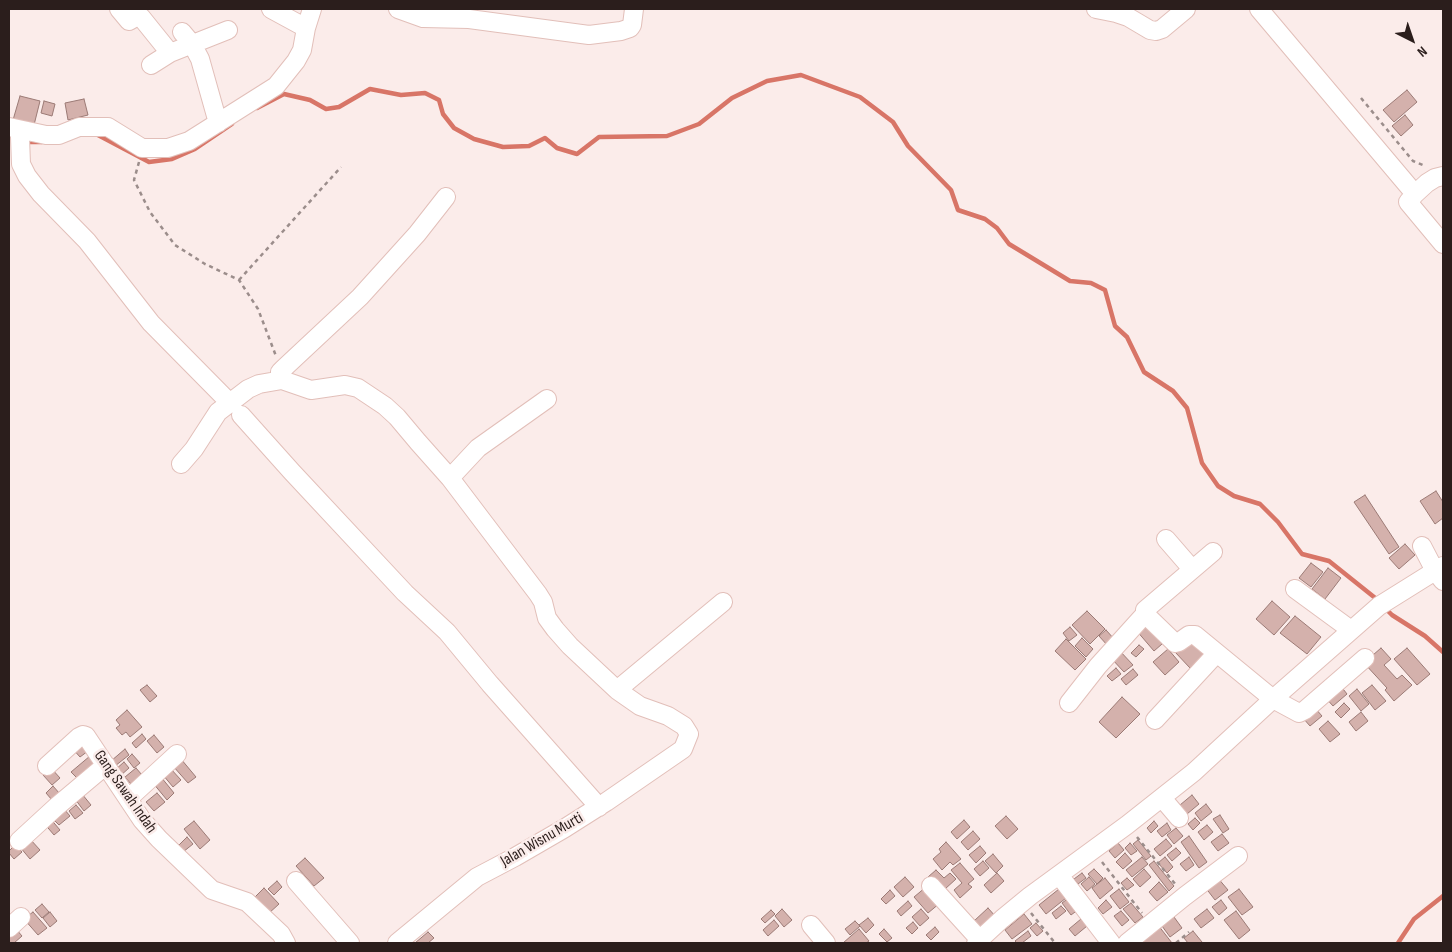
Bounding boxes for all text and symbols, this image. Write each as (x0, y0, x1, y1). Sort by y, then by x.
north arrow (1387, 15, 1437, 65)
text: N (1414, 43, 1431, 61)
street label: Gang Sawah Indah (89, 747, 161, 837)
street label: Jalan Wisnu Murti (497, 809, 587, 871)

